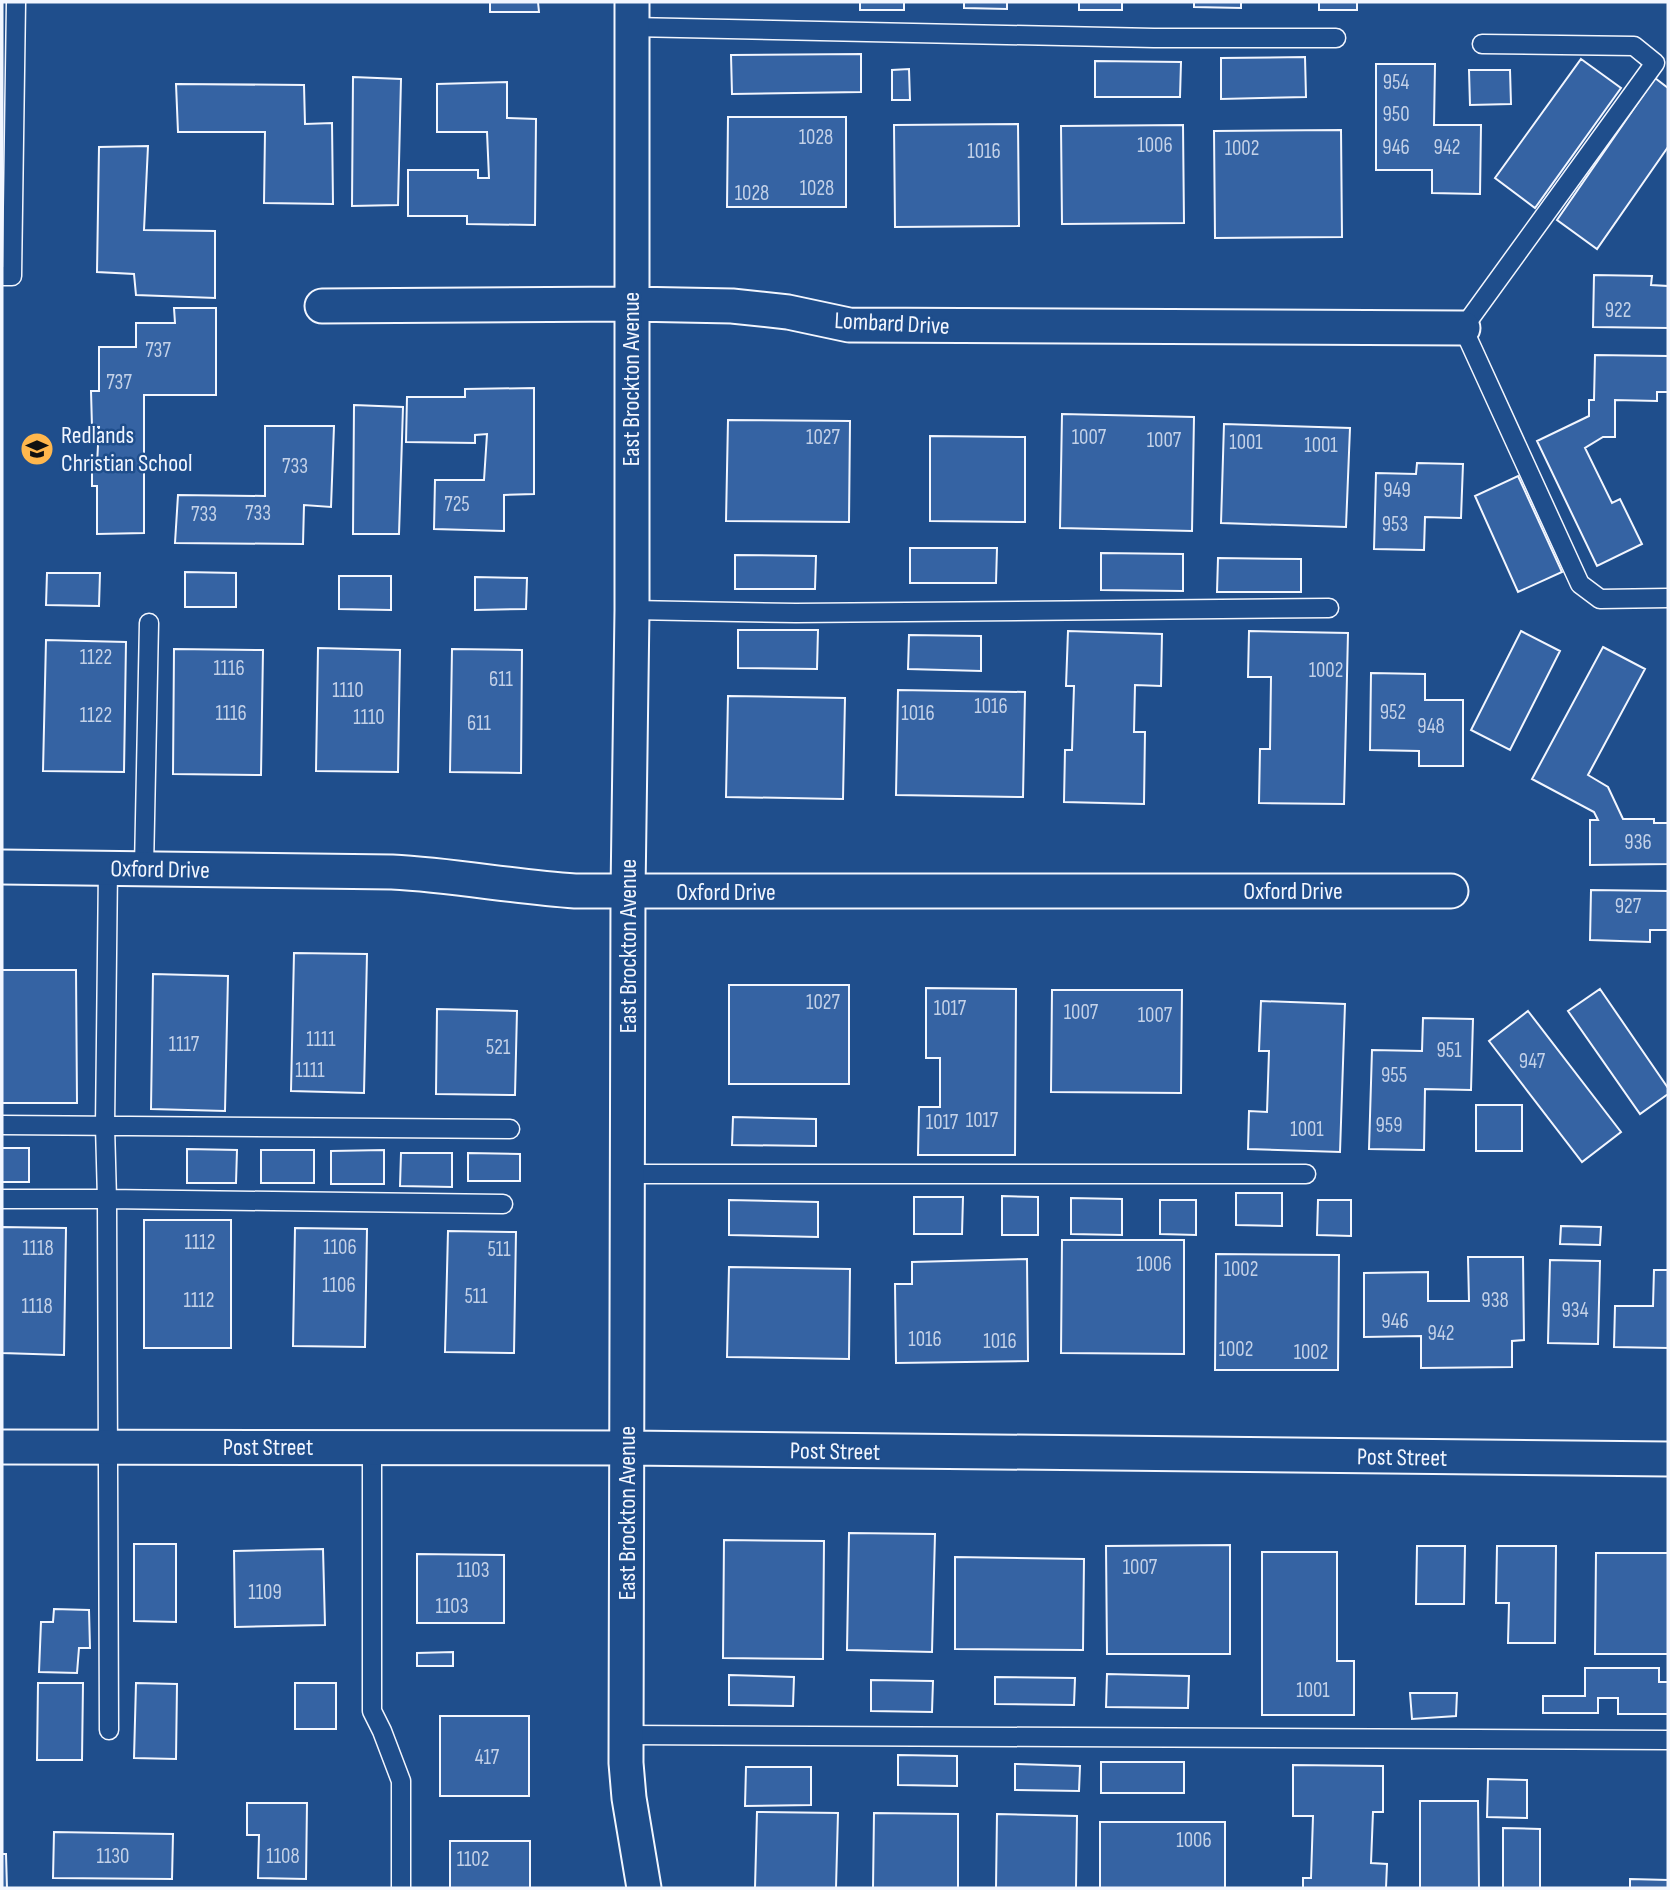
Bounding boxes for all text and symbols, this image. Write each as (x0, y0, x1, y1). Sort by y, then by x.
house number: 954 (1383, 70, 1409, 95)
house number: 950 (1382, 102, 1410, 127)
house number: 1028 (799, 125, 833, 150)
house number: 1006 (1137, 133, 1173, 158)
house number: 946 (1382, 135, 1410, 160)
house number: 942 (1434, 135, 1460, 160)
house number: 1002 (1225, 136, 1259, 161)
house number: 1016 (967, 139, 1001, 164)
house number: 1028 (800, 176, 834, 201)
house number: 1028 (735, 181, 769, 206)
street label: East Brockton Avenue (617, 292, 646, 466)
house number: 922 (1605, 298, 1631, 323)
street label: Lombard Drive (834, 306, 950, 341)
house number: 737 (145, 338, 171, 363)
house number: 737 (106, 370, 132, 395)
place label: Redlands Christian School (61, 421, 193, 478)
house number: 1027 (806, 425, 840, 450)
house number: 1007 (1072, 425, 1107, 450)
house number: 1007 (1147, 428, 1182, 453)
school or university icon: Redlands Christian School (18, 430, 56, 468)
house number: 1001 (1229, 430, 1263, 455)
house number: 1001 (1304, 433, 1338, 458)
house number: 733 (282, 454, 308, 479)
house number: 949 (1383, 478, 1411, 503)
house number: 725 (444, 492, 470, 517)
house number: 733 (245, 501, 271, 526)
house number: 733 (191, 502, 217, 527)
house number: 953 (1382, 512, 1408, 537)
house number: 1122 (80, 645, 112, 670)
house number: 1116 (213, 656, 245, 681)
house number: 1002 (1309, 658, 1343, 683)
house number: 611 (489, 667, 514, 692)
house number: 1110 (332, 678, 364, 703)
house number: 1016 (974, 694, 1008, 719)
house number: 952 (1380, 700, 1406, 725)
house number: 1116 (215, 701, 247, 726)
house number: 1016 (901, 701, 935, 726)
house number: 1122 (80, 703, 112, 728)
house number: 1110 (353, 705, 385, 730)
house number: 611 (467, 711, 492, 736)
house number: 948 (1417, 714, 1445, 739)
house number: 936 (1624, 830, 1652, 855)
street label: Oxford Drive (110, 854, 210, 885)
street label: East Brockton Avenue (614, 859, 643, 1033)
street label: Oxford Drive (1243, 877, 1343, 906)
street label: Oxford Drive (676, 878, 776, 907)
house number: 927 (1615, 894, 1642, 919)
house number: 1027 (806, 990, 840, 1015)
house number: 1017 (934, 996, 967, 1021)
house number: 1007 (1064, 1000, 1099, 1025)
house number: 1007 (1138, 1003, 1173, 1028)
house number: 1111 (306, 1027, 336, 1052)
house number: 1117 (169, 1032, 200, 1057)
house number: 521 (486, 1035, 511, 1060)
house number: 951 (1436, 1038, 1462, 1063)
house number: 947 (1519, 1049, 1546, 1074)
house number: 1111 (295, 1058, 325, 1083)
house number: 955 (1381, 1063, 1407, 1088)
house number: 1017 (966, 1108, 999, 1133)
house number: 1017 (926, 1110, 959, 1135)
house number: 959 (1375, 1113, 1403, 1138)
house number: 1001 (1290, 1117, 1324, 1142)
house number: 1112 (185, 1230, 215, 1255)
house number: 1106 (323, 1235, 357, 1260)
house number: 1118 (22, 1236, 54, 1261)
house number: 511 (487, 1237, 511, 1262)
house number: 1006 (1136, 1252, 1172, 1277)
house number: 1002 (1224, 1257, 1258, 1282)
house number: 1106 (322, 1273, 356, 1298)
house number: 511 (464, 1284, 488, 1309)
house number: 1112 (184, 1288, 214, 1313)
house number: 938 (1481, 1288, 1509, 1313)
house number: 1118 (21, 1294, 53, 1319)
house number: 934 (1562, 1298, 1589, 1323)
house number: 946 (1381, 1309, 1409, 1334)
house number: 942 (1428, 1321, 1454, 1346)
house number: 1016 (908, 1327, 942, 1352)
house number: 1016 (983, 1329, 1017, 1354)
house number: 1002 (1219, 1337, 1253, 1362)
house number: 1002 (1294, 1340, 1328, 1365)
street label: East Brockton Avenue (613, 1426, 642, 1600)
street label: Post Street (223, 1433, 313, 1462)
street label: Post Street (790, 1436, 880, 1467)
street label: Post Street (1357, 1442, 1447, 1473)
house number: 1007 (1123, 1555, 1158, 1580)
house number: 1103 (457, 1558, 489, 1583)
house number: 1109 (248, 1580, 282, 1605)
house number: 1103 (436, 1594, 468, 1619)
house number: 1001 (1296, 1678, 1330, 1703)
house number: 417 (475, 1745, 500, 1770)
house number: 1006 (1176, 1828, 1212, 1853)
house number: 1130 (97, 1844, 129, 1869)
house number: 1108 (266, 1844, 300, 1869)
house number: 1102 (457, 1847, 489, 1872)

